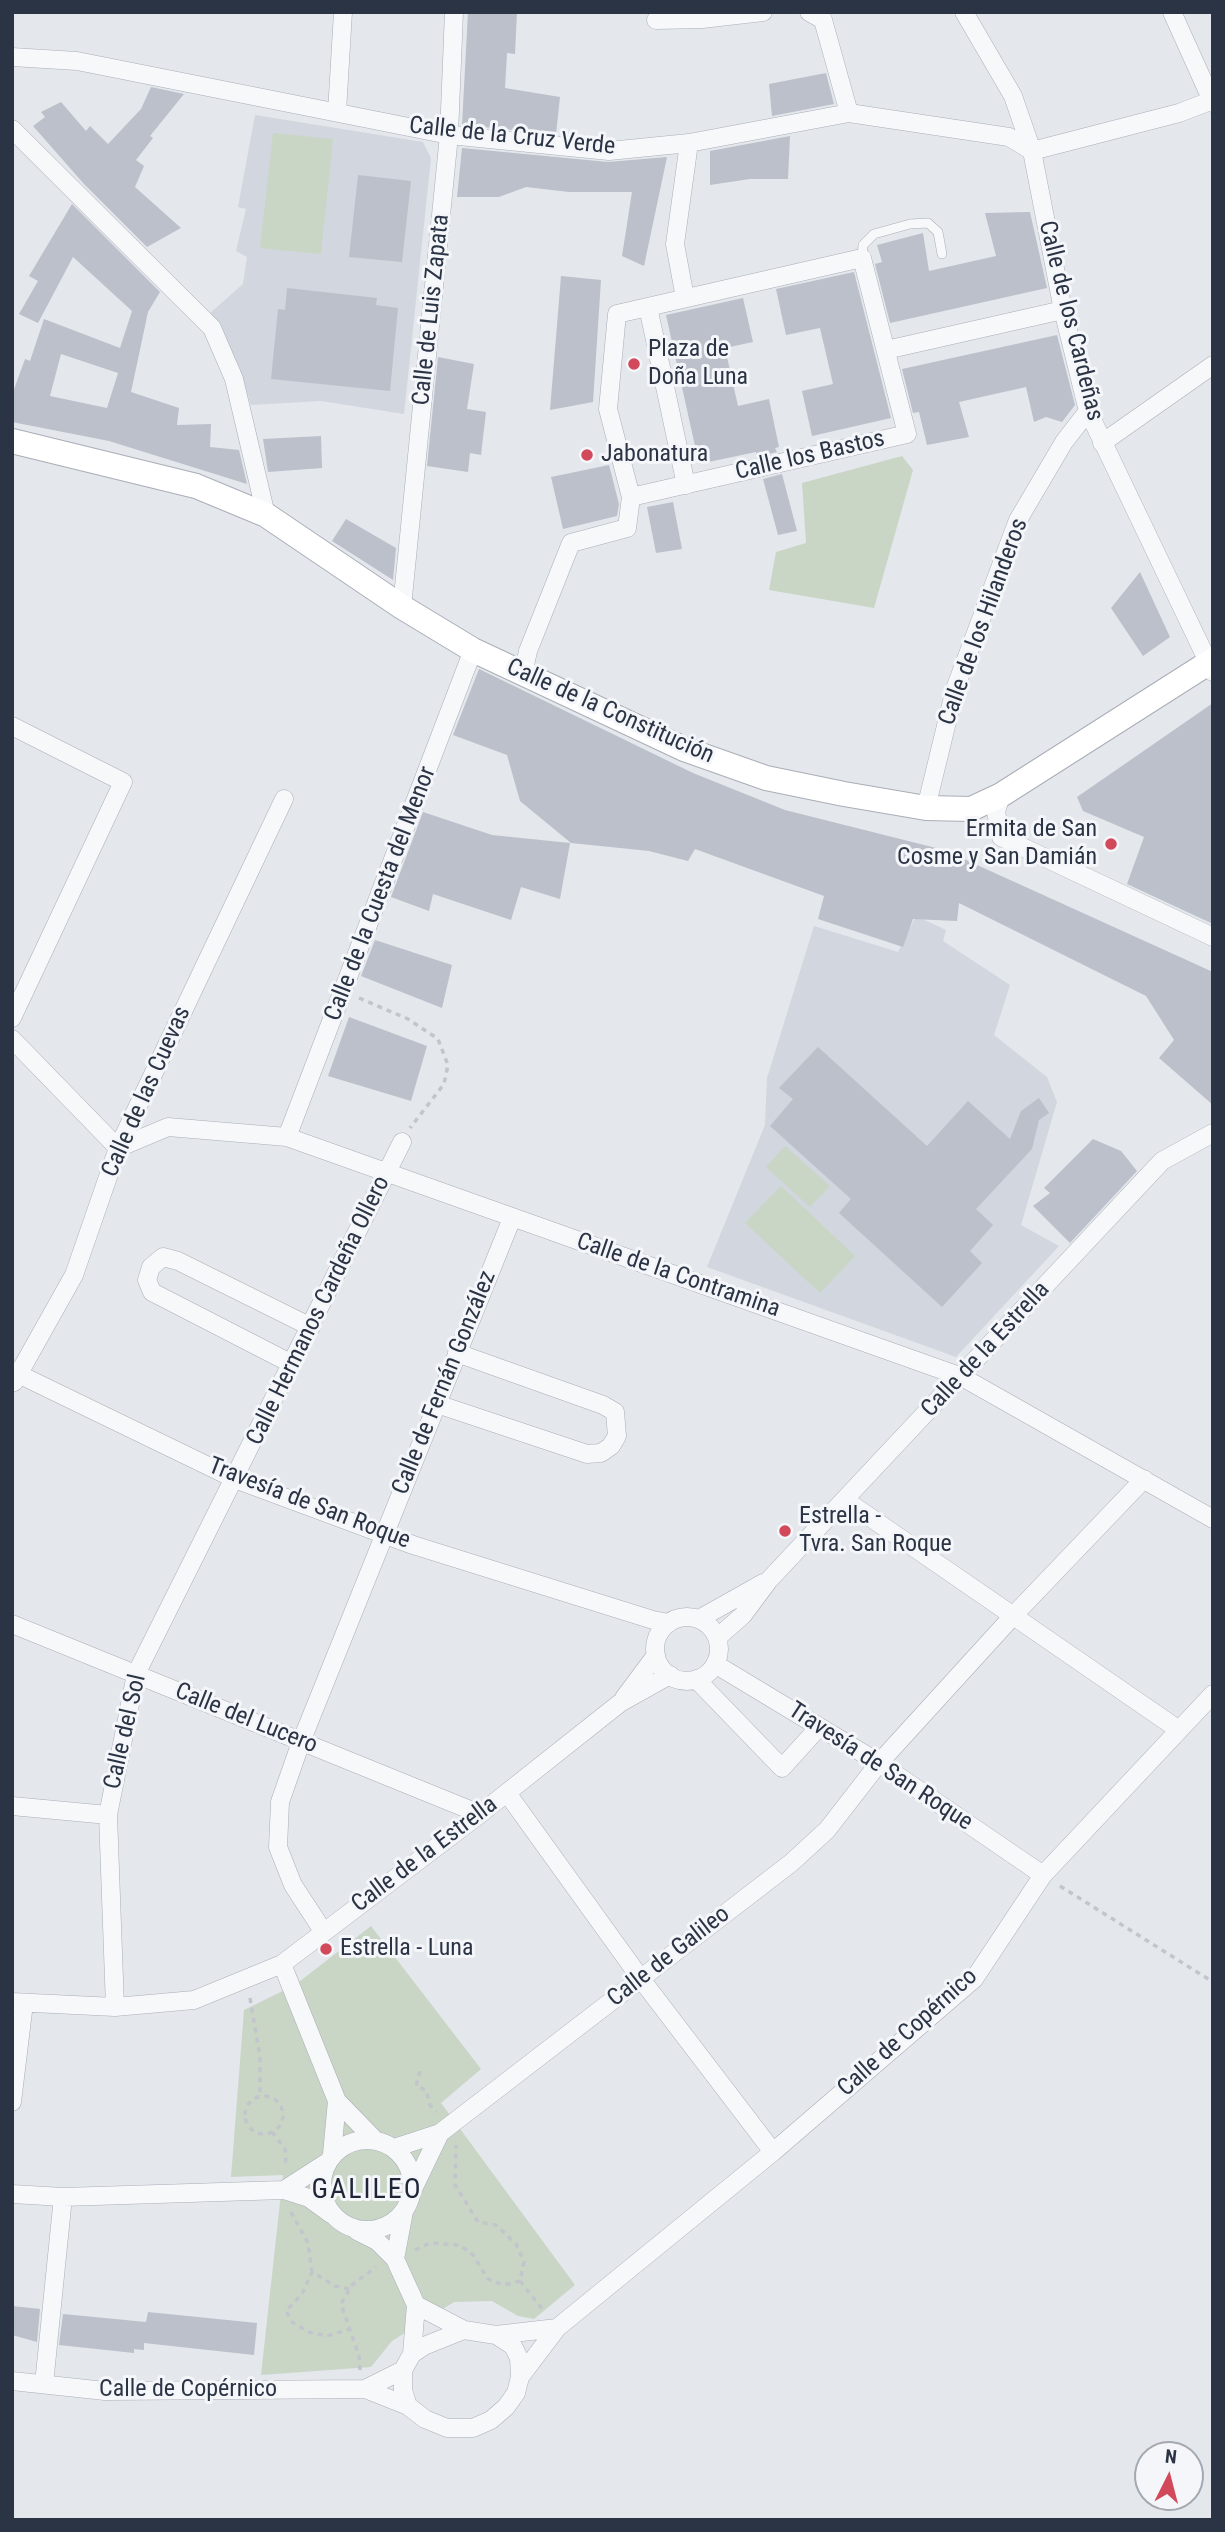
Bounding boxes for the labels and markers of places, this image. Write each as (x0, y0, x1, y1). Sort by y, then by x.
place label: Plaza de Doña Luna (648, 336, 748, 392)
marker: Plaza de Doña Luna (626, 356, 642, 372)
place label: Jabonatura (601, 441, 708, 469)
marker: Jabonatura (579, 447, 595, 463)
place label: Ermita de San Cosme y San Damián (897, 816, 1097, 872)
marker: Ermita de San Cosme y San Damián (1103, 836, 1119, 852)
place label: Estrella - Tvra. San Roque (799, 1503, 952, 1559)
marker: Estrella - Tvra. San Roque (777, 1523, 793, 1539)
place label: Estrella - Luna (340, 1935, 473, 1963)
marker: Estrella - Luna (318, 1941, 334, 1957)

